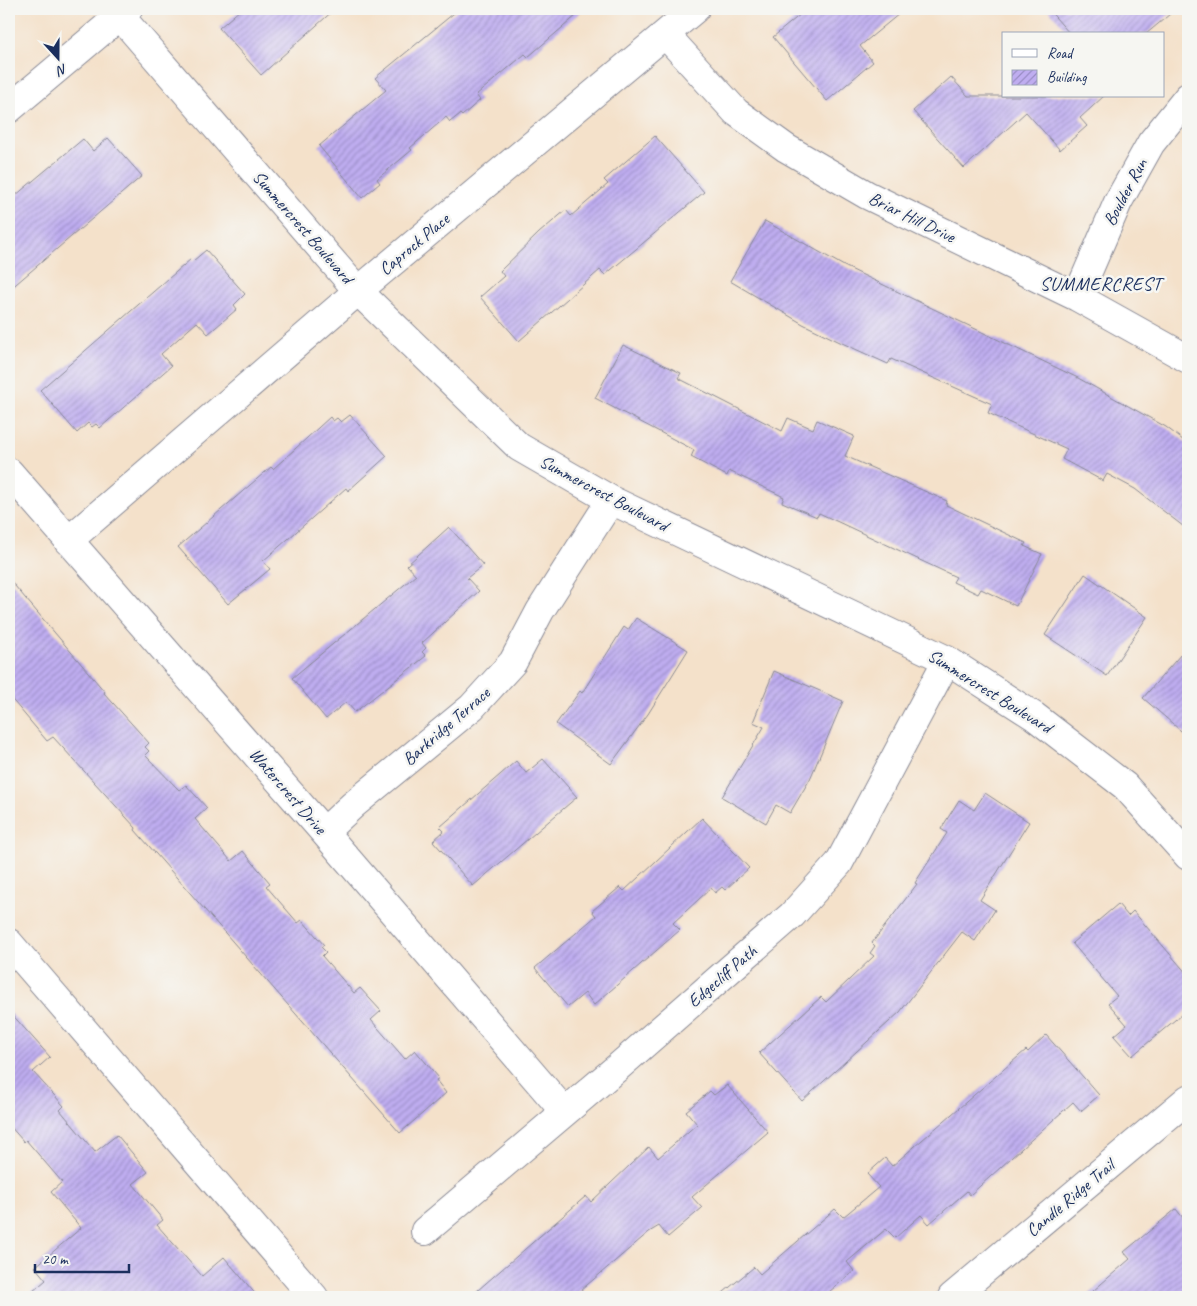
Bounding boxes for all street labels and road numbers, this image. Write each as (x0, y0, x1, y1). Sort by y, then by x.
street label: Boulder Run (1098, 154, 1152, 229)
street label: Summercrest Boulevard (248, 166, 360, 290)
street label: Briar Hill Drive (865, 187, 960, 248)
street label: Caprock Place (374, 208, 454, 280)
street label: Summercrest Boulevard (536, 450, 675, 537)
street label: Summercrest Boulevard (924, 644, 1059, 740)
street label: Barkridge Terrace (398, 681, 495, 770)
street label: Watercrest Drive (245, 743, 332, 839)
street label: Edgecliff Path (683, 939, 762, 1012)
street label: Candle Ridge Trail (1021, 1153, 1121, 1241)

